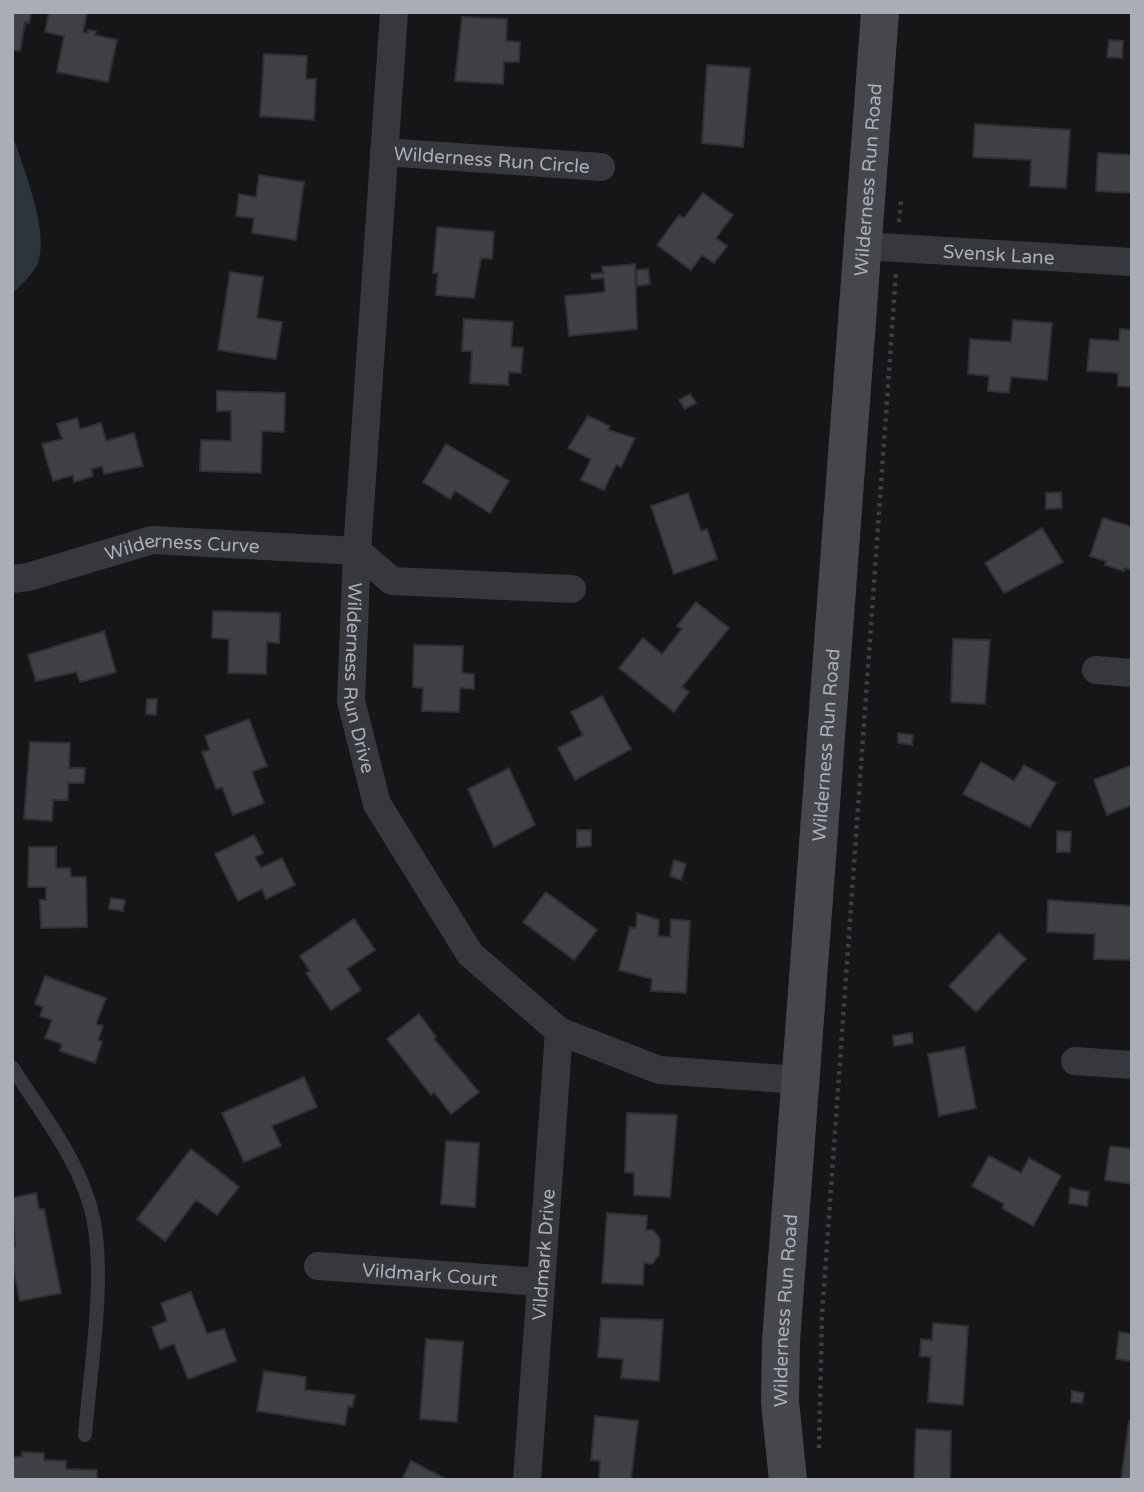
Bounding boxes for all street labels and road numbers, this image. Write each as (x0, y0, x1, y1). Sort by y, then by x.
street label: Wilderness Run Road (850, 82, 887, 277)
street label: Wilderness Run Circle (393, 143, 590, 178)
street label: Svensk Lane (942, 241, 1055, 269)
street label: Wilderness Curve (102, 530, 260, 565)
street label: Wilderness Run Drive (339, 582, 379, 776)
street label: Wilderness Run Road (808, 648, 845, 842)
street label: Vildmark Drive (528, 1188, 560, 1321)
street label: Wilderness Run Road (770, 1213, 802, 1407)
street label: Vildmark Court (361, 1259, 498, 1291)

